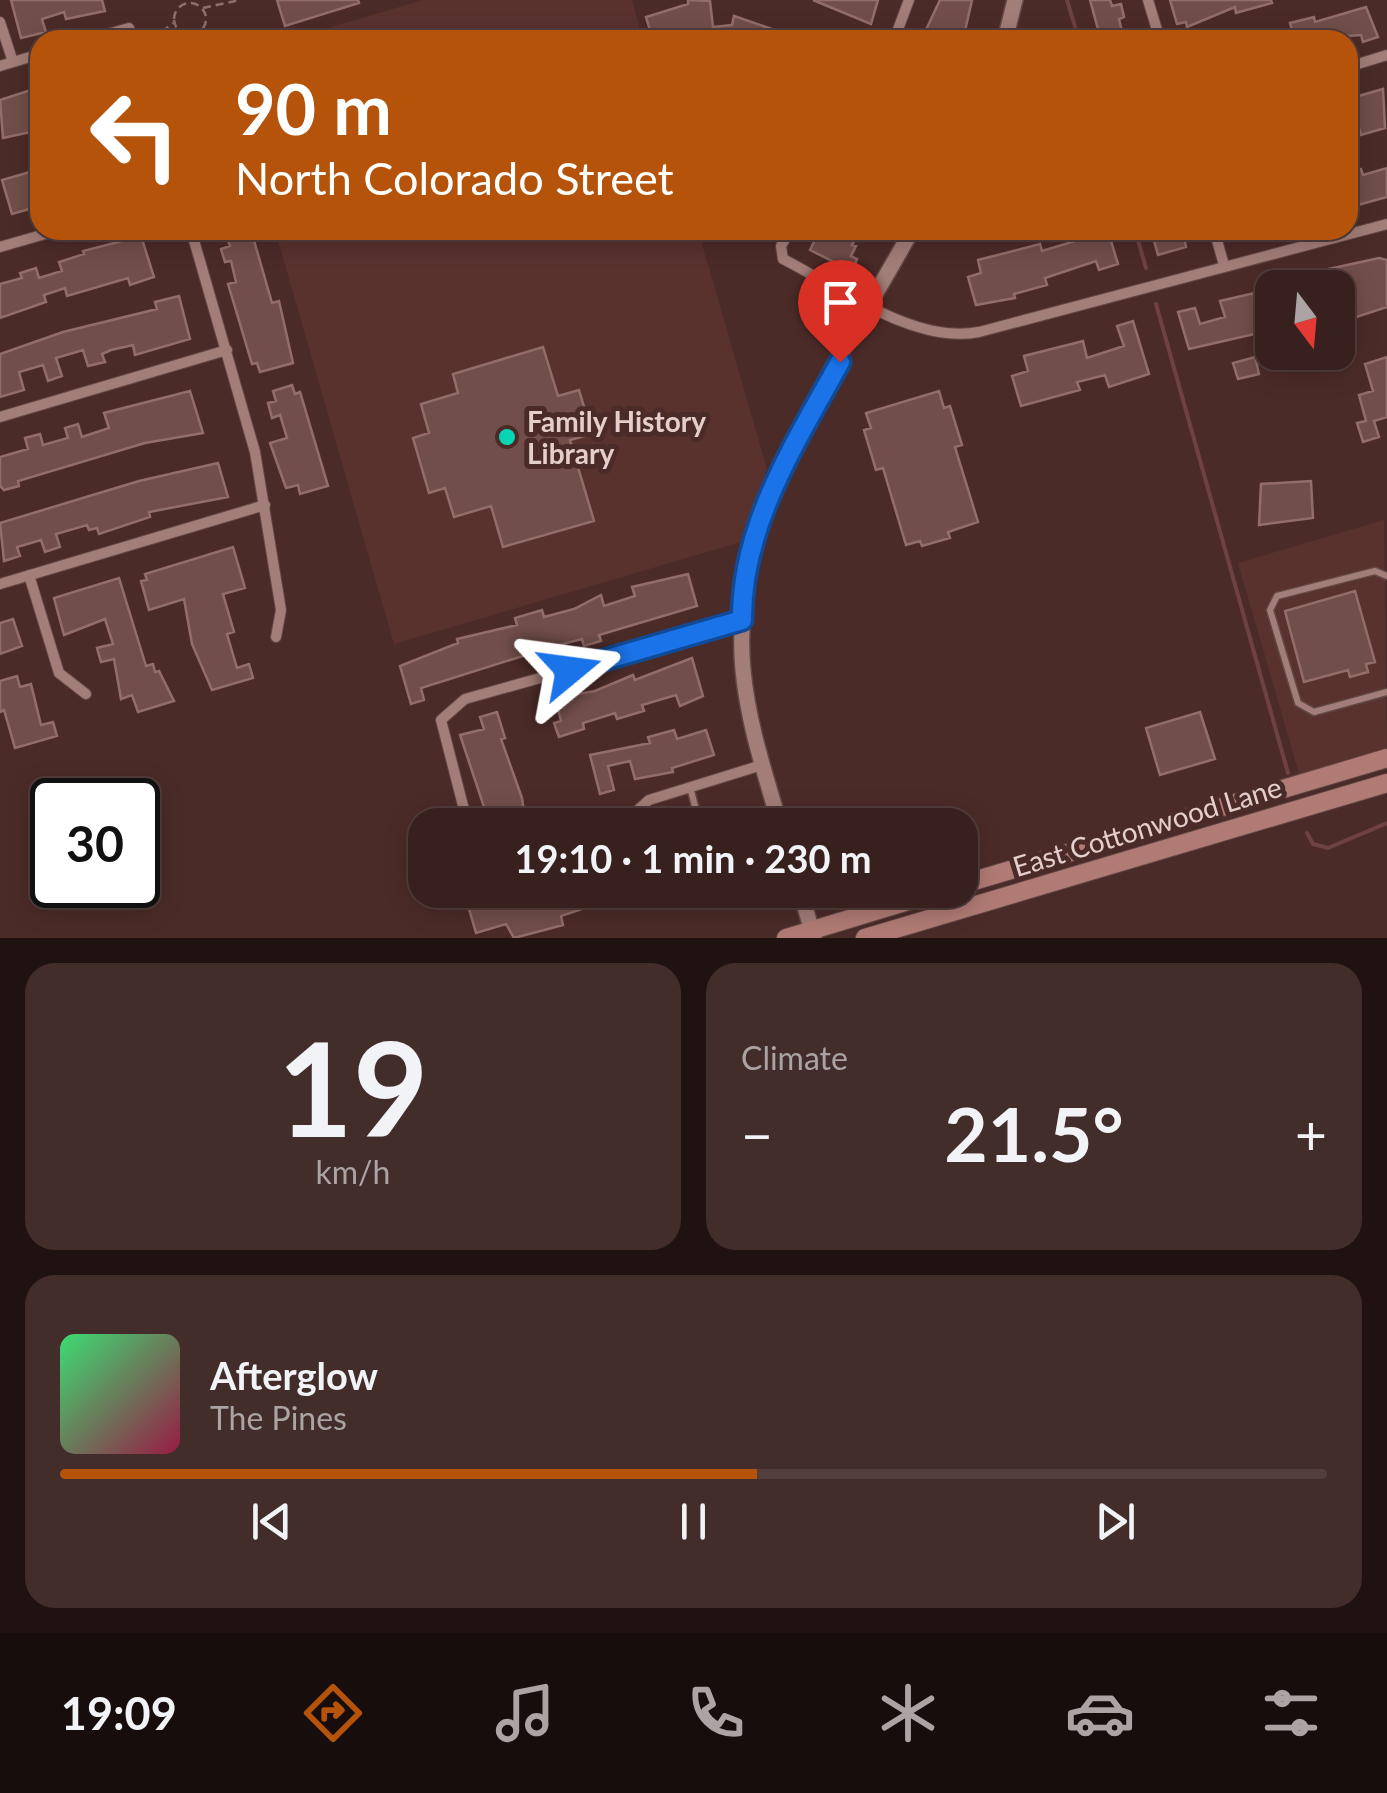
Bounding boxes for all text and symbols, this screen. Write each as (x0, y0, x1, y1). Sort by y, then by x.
text: 90 m (235, 66, 392, 150)
icon: left (70, 70, 200, 200)
text: North Colorado Street (235, 151, 674, 205)
pin (798, 260, 883, 363)
north arrow (1255, 270, 1355, 370)
map controls (1255, 270, 1355, 370)
icon: arrive (813, 275, 868, 330)
place label: Family History Library (527, 404, 706, 470)
marker: Family History Library (496, 426, 518, 448)
position arrow (518, 618, 622, 722)
street label: East Cottonwood Lane (1009, 769, 1285, 883)
speed limit sign: 30 (30, 778, 160, 908)
text: 19:10 · 1 min · 230 m (514, 835, 872, 881)
text: 19 (278, 1009, 428, 1165)
text: Climate (741, 1038, 848, 1077)
text: 21.5° (944, 1088, 1124, 1178)
text: − (741, 1101, 773, 1167)
text: + (1295, 1101, 1327, 1167)
text: km/h (316, 1152, 390, 1191)
text: Afterglow (210, 1352, 378, 1398)
text: The Pines (210, 1398, 347, 1437)
icon: previous (244, 1494, 299, 1549)
icon: pause (666, 1494, 721, 1549)
icon: next (1088, 1494, 1143, 1549)
icon: directions (298, 1678, 368, 1748)
icon: music (490, 1678, 560, 1748)
icon: phone (681, 1678, 751, 1748)
icon: climate (873, 1678, 943, 1748)
icon: car (1065, 1678, 1135, 1748)
icon: filters (1256, 1678, 1326, 1748)
text: 19:09 (61, 1686, 177, 1740)

